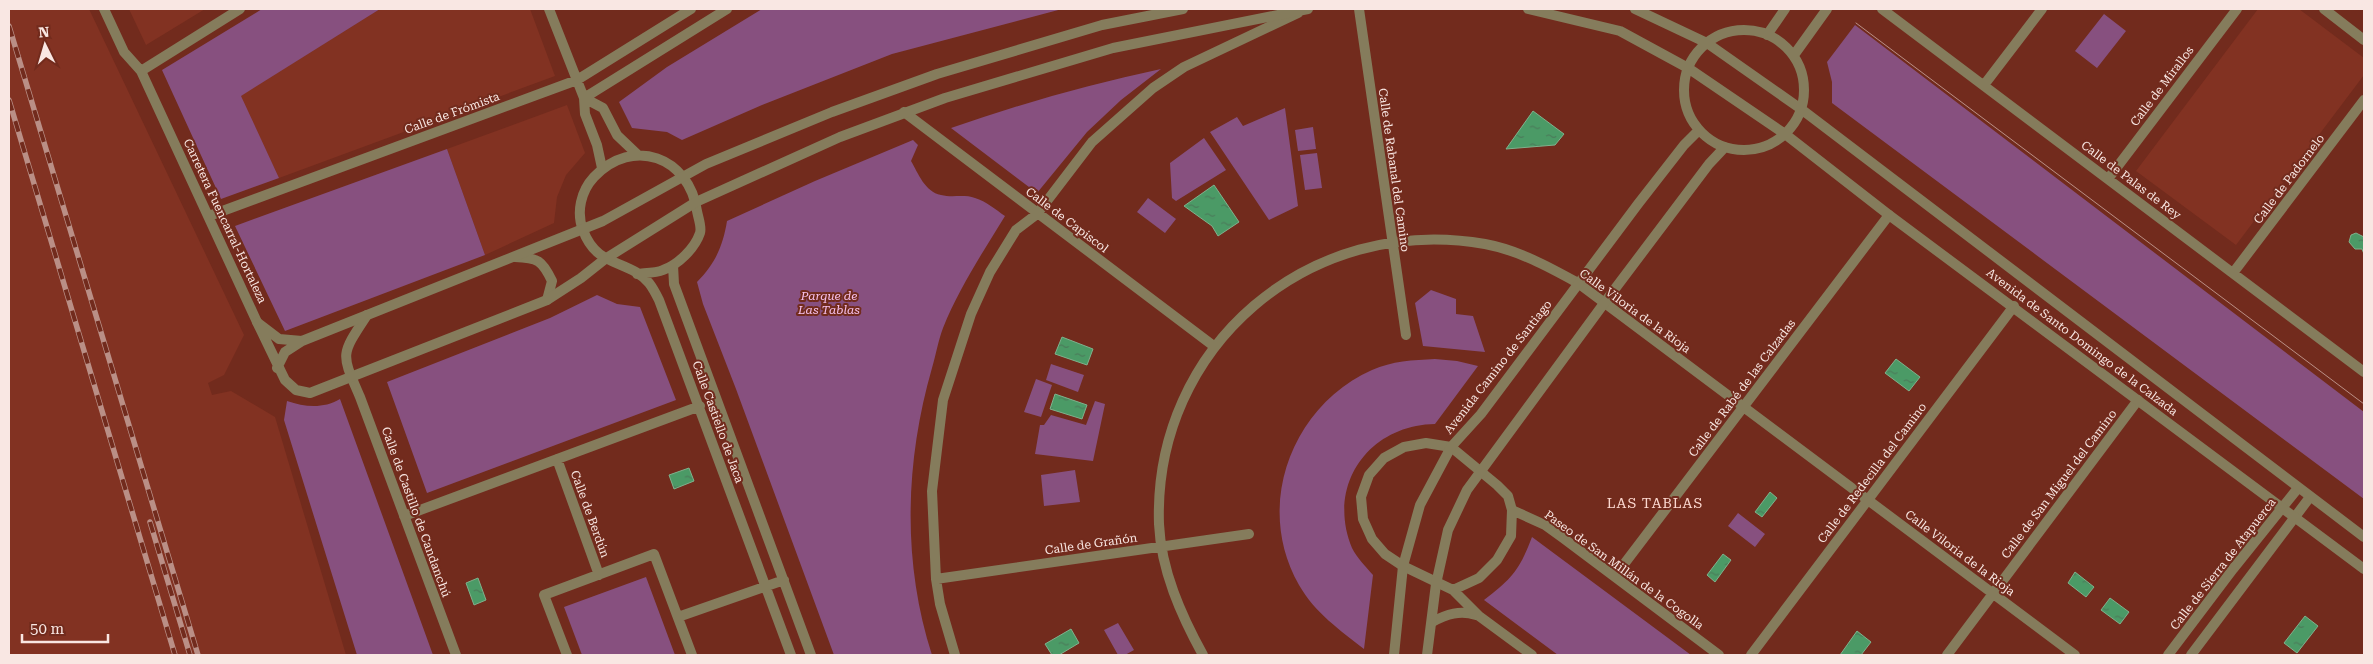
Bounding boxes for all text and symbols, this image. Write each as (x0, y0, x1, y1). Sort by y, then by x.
north arrow (20, 20, 70, 70)
text: N (38, 24, 50, 40)
street label: Calle de Mirallos (2127, 43, 2197, 129)
street label: Calle de Rabanal del Camino (1376, 87, 1412, 253)
street label: Calle de Frómista (403, 89, 502, 137)
street label: Calle de Padornelo (2251, 131, 2327, 227)
street label: Carretera Fuencarral-Hortaleza (181, 137, 270, 306)
street label: Calle de Palas de Rey (2078, 138, 2184, 223)
street label: Calle de Capiscol (1023, 184, 1111, 256)
street label: Avenida de Santo Domingo de la Calzada (1984, 265, 2181, 419)
street label: Calle Viloria de la Rioja (1577, 266, 1694, 356)
park label: Parque de Las Tablas (797, 289, 860, 317)
street label: Avenida Camino de Santiago (1441, 297, 1555, 437)
street label: Calle de Rabé de las Calzadas (1686, 316, 1798, 460)
street label: Calle Castiello de Jaca (689, 359, 747, 485)
street label: Calle de Redecilla del Camino (1815, 400, 1929, 546)
street label: Calle de San Miguel del Camino (1998, 407, 2120, 561)
street label: Calle de Castillo de Candanchú (379, 425, 454, 600)
street label: Calle de Berdún (568, 468, 612, 560)
district label: LAS TABLAS (1607, 495, 1703, 511)
street label: Calle de Sierra de Atapuerca (2167, 495, 2279, 633)
street label: Calle Viloria de la Rioja (1902, 507, 2018, 599)
street label: Paseo de San Millán de la Cogolla (1542, 508, 1707, 633)
street label: Calle de Grañón (1044, 531, 1138, 557)
scale bar (22, 612, 109, 644)
text: 50 m (30, 620, 65, 638)

